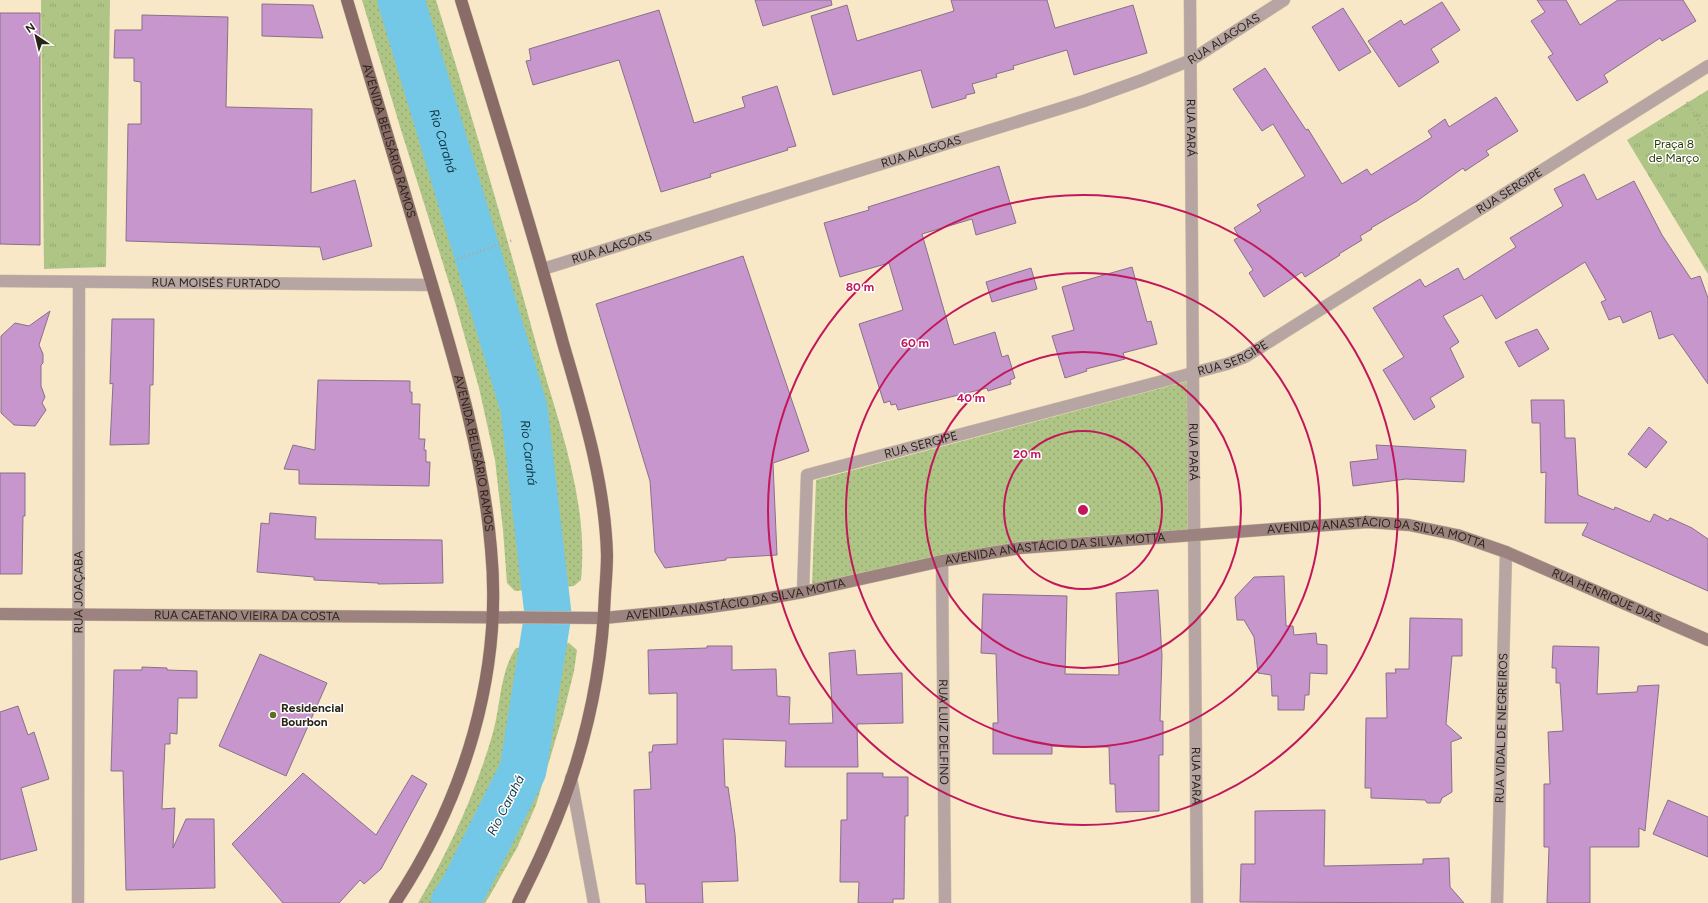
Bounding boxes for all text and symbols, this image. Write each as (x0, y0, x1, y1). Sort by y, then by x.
street label: RUA ALAGOAS (1185, 10, 1262, 67)
north arrow (16, 16, 56, 56)
text: N (23, 20, 38, 36)
street label: AVENIDA BELISÁRIO RAMOS (360, 62, 419, 220)
street label: RUA PARÁ (1184, 99, 1198, 157)
water label: Rio Carahá (426, 107, 460, 175)
street label: RUA ALAGOAS (879, 133, 963, 171)
park label: Praça 8 de Março (1649, 137, 1699, 165)
street label: RUA SERGIPE (1474, 165, 1545, 217)
street label: RUA ALAGOAS (570, 229, 654, 267)
street label: RUA MOISÉS FURTADO (152, 275, 280, 291)
text: 80 m (846, 280, 874, 294)
text: 60 m (901, 336, 929, 350)
street label: RUA SERGIPE (1196, 337, 1271, 378)
street label: AVENIDA BELISÁRIO RAMOS (451, 373, 496, 532)
text: 40 m (957, 391, 985, 405)
water label: Rio Carahá (517, 419, 540, 487)
street label: RUA PARÁ (1186, 423, 1201, 481)
street label: RUA SERGIPE (883, 428, 959, 461)
text: 20 m (1013, 447, 1041, 461)
centre of rings (1076, 503, 1090, 517)
street label: AVENIDA ANASTÁCIO DA SILVA MOTTA (1267, 515, 1488, 552)
street label: AVENIDA ANASTÁCIO DA SILVA MOTTA (944, 530, 1166, 567)
street label: RUA JOAÇABA (71, 551, 86, 633)
street label: RUA HENRIQUE DIAS (1550, 566, 1664, 626)
street label: AVENIDA ANASTÁCIO DA SILVA MOTTA (625, 576, 847, 623)
street label: RUA CAETANO VIEIRA DA COSTA (154, 608, 340, 623)
street label: RUA VIDAL DE NEGREIROS (1493, 653, 1510, 803)
street label: RUA LUIZ DELFINO (936, 679, 951, 785)
place label: Residencial Bourbon (281, 701, 344, 729)
marker: Residencial Bourbon (268, 710, 278, 720)
street label: RUA PARÁ (1189, 747, 1203, 805)
water label: Rio Carahá (484, 772, 527, 838)

